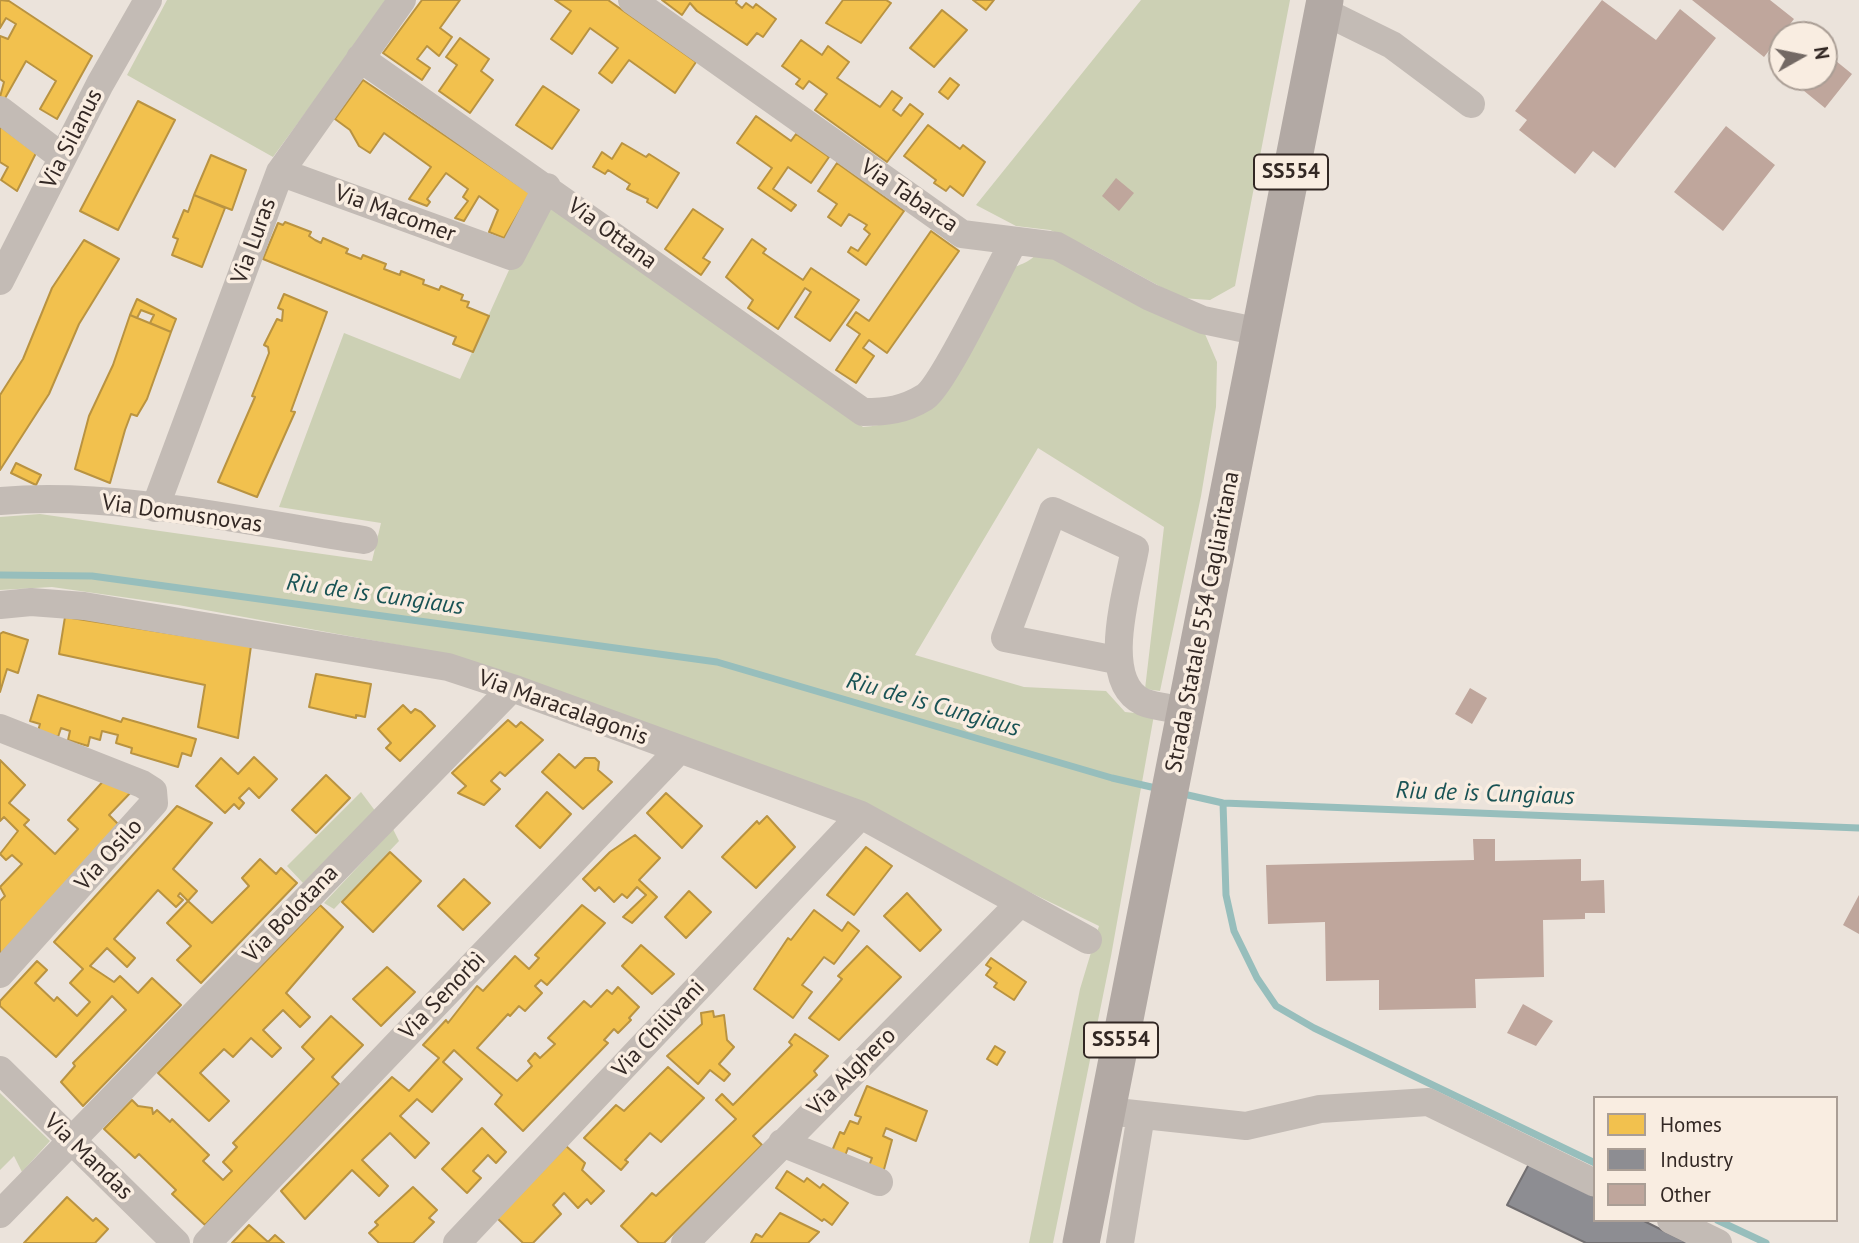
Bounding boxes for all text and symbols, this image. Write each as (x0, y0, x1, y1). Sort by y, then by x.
north arrow (1768, 21, 1838, 91)
text: N (1809, 45, 1835, 61)
street label: Via Silanus (35, 85, 109, 193)
street label: Via Tabarca (855, 153, 963, 239)
road number: SS554 (1254, 154, 1328, 190)
street label: Via Macomer (331, 179, 459, 249)
street label: Via Ottana (562, 192, 662, 276)
street label: Via Luras (226, 194, 282, 288)
street label: Strada Statale 554 Cagliaritana (1160, 469, 1246, 775)
street label: Via Domusnovas (100, 489, 264, 539)
water label: Riu de is Cungiaus (284, 568, 466, 622)
street label: Via Maracalagonis (474, 664, 652, 752)
water label: Riu de is Cungiaus (843, 666, 1023, 744)
water label: Riu de is Cungiaus (1395, 776, 1575, 812)
street label: Via Osilo (70, 813, 148, 897)
street label: Via Bolotana (238, 860, 344, 968)
street label: Via Senorbì (394, 946, 492, 1046)
street label: Via Chilivani (607, 975, 711, 1083)
street label: Via Alghero (802, 1022, 902, 1122)
road number: SS554 (1084, 1023, 1158, 1058)
legend (1593, 1096, 1838, 1222)
street label: Via Mandas (38, 1108, 138, 1206)
text: Homes (1660, 1111, 1722, 1138)
text: Industry (1660, 1146, 1733, 1173)
text: Other (1660, 1181, 1711, 1208)

